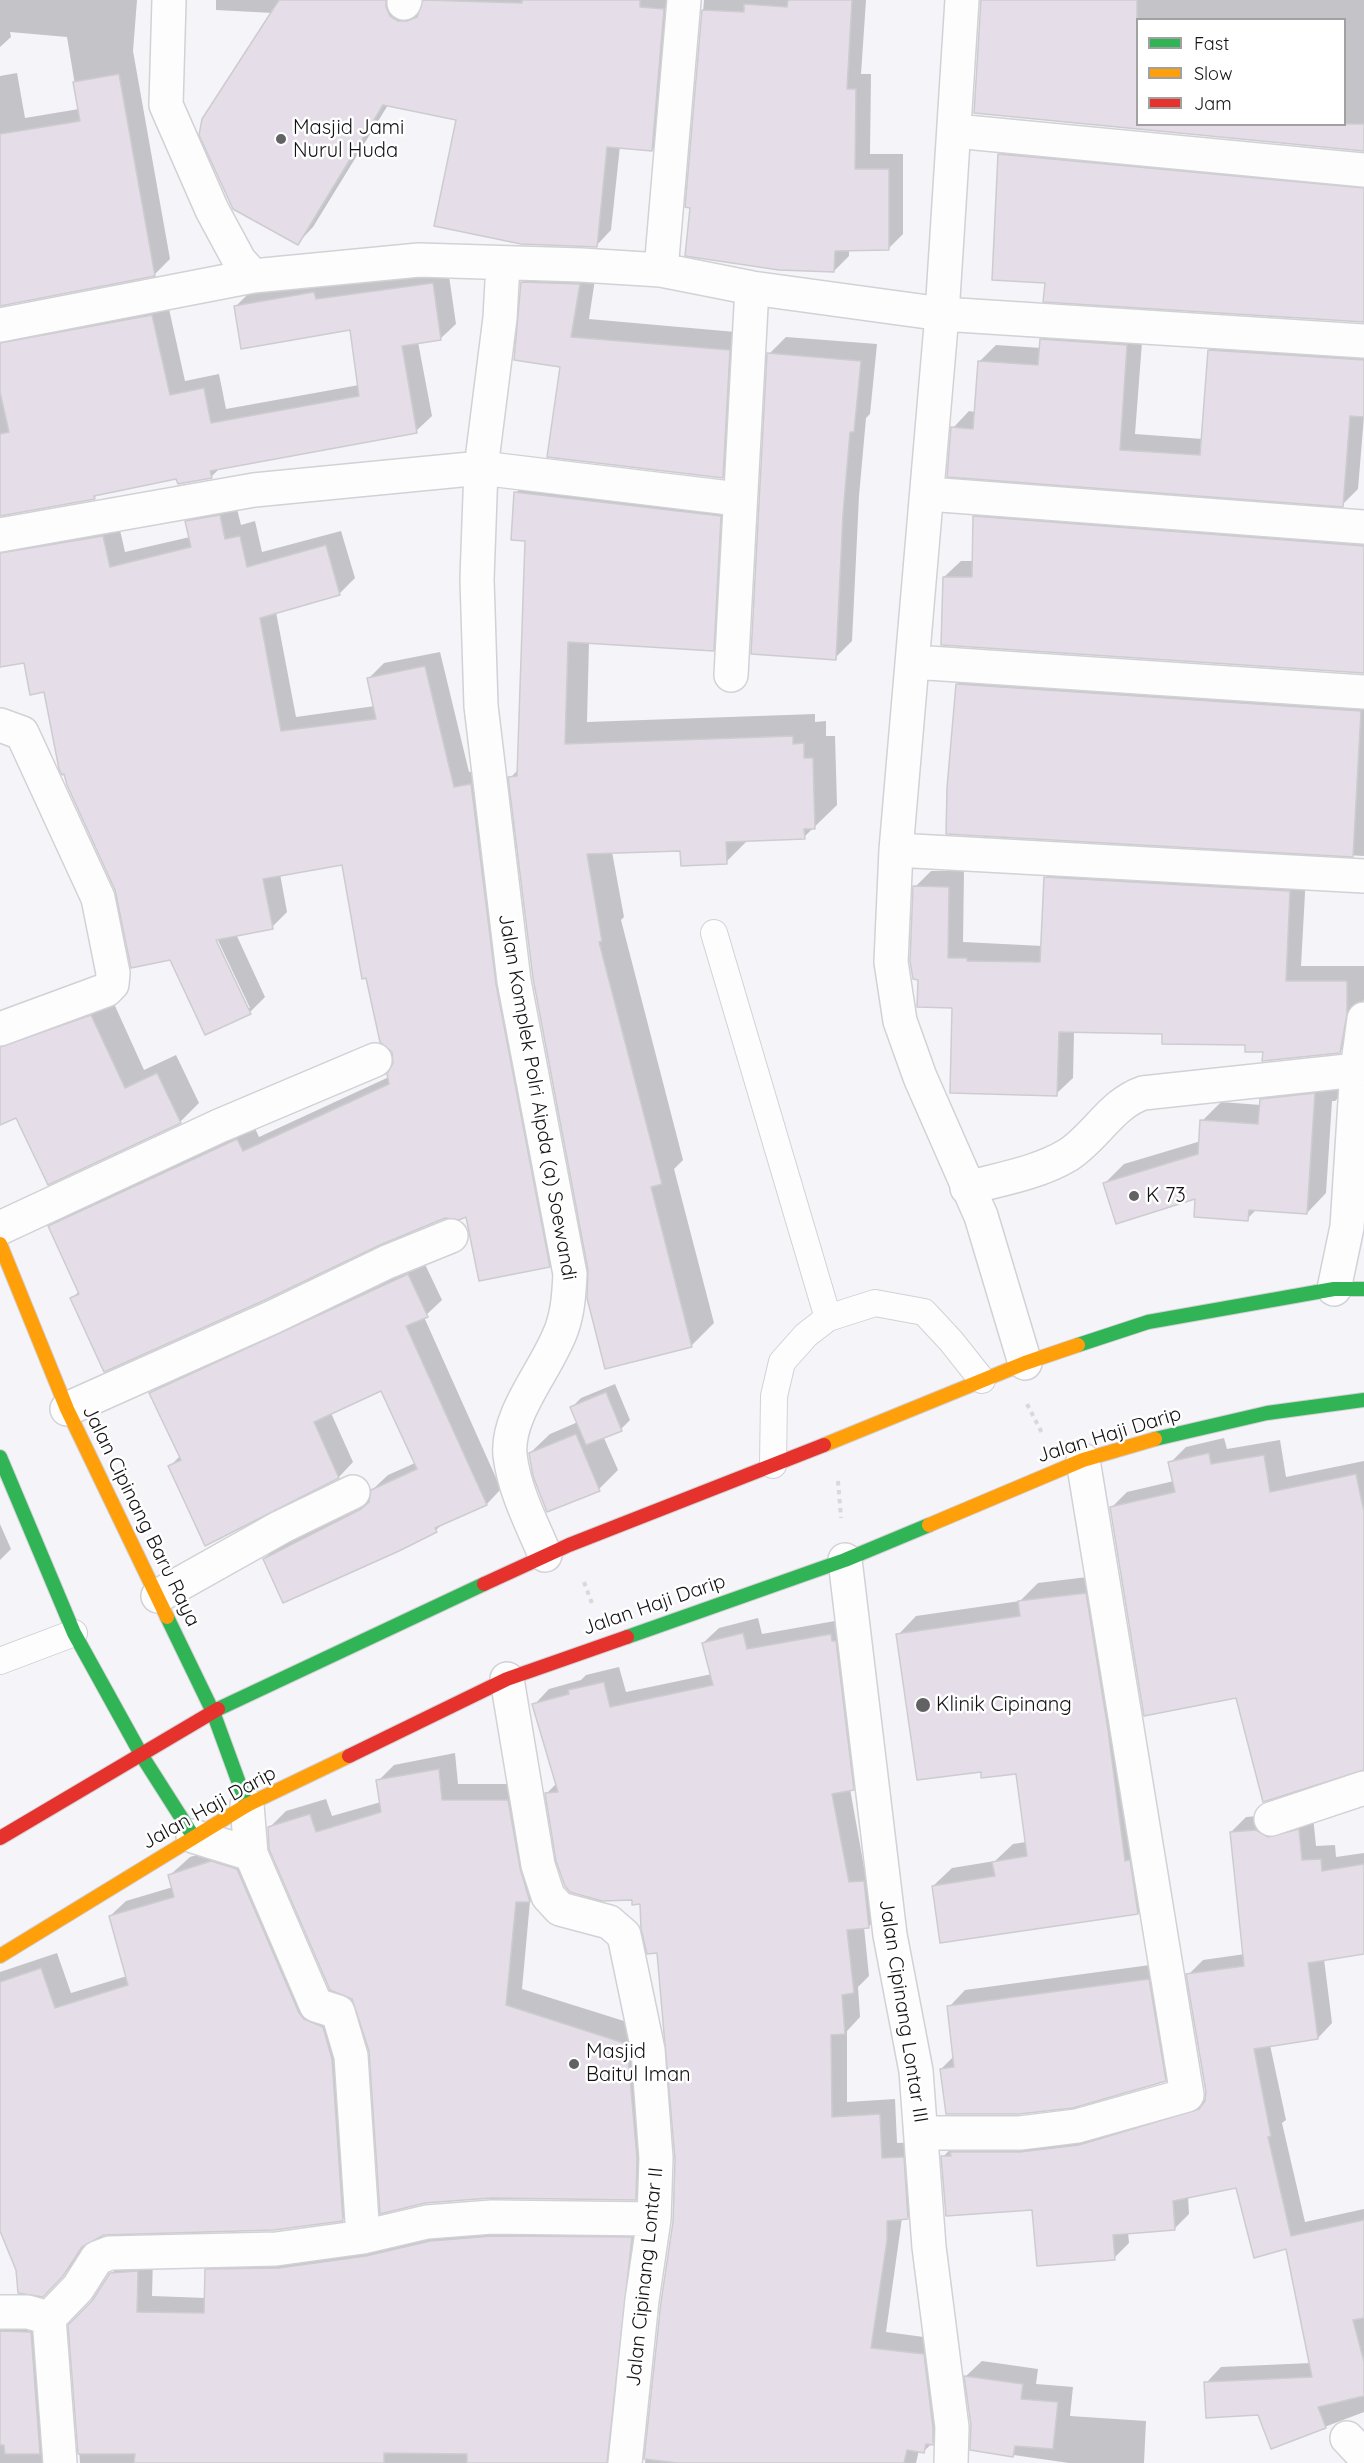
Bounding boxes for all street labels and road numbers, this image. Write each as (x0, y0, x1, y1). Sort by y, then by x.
street label: Jalan Komplek Polri Aipda (a) Soewandi (493, 912, 581, 1282)
street label: Jalan Cipinang Baru Raya (77, 1402, 205, 1630)
street label: Jalan Haji Darip (1034, 1402, 1184, 1468)
street label: Jalan Haji Darip (579, 1569, 729, 1641)
street label: Jalan Haji Darip (138, 1761, 280, 1855)
street label: Jalan Cipinang Lontar III (874, 1898, 932, 2124)
street label: Jalan Cipinang Lontar II (622, 2166, 668, 2388)

